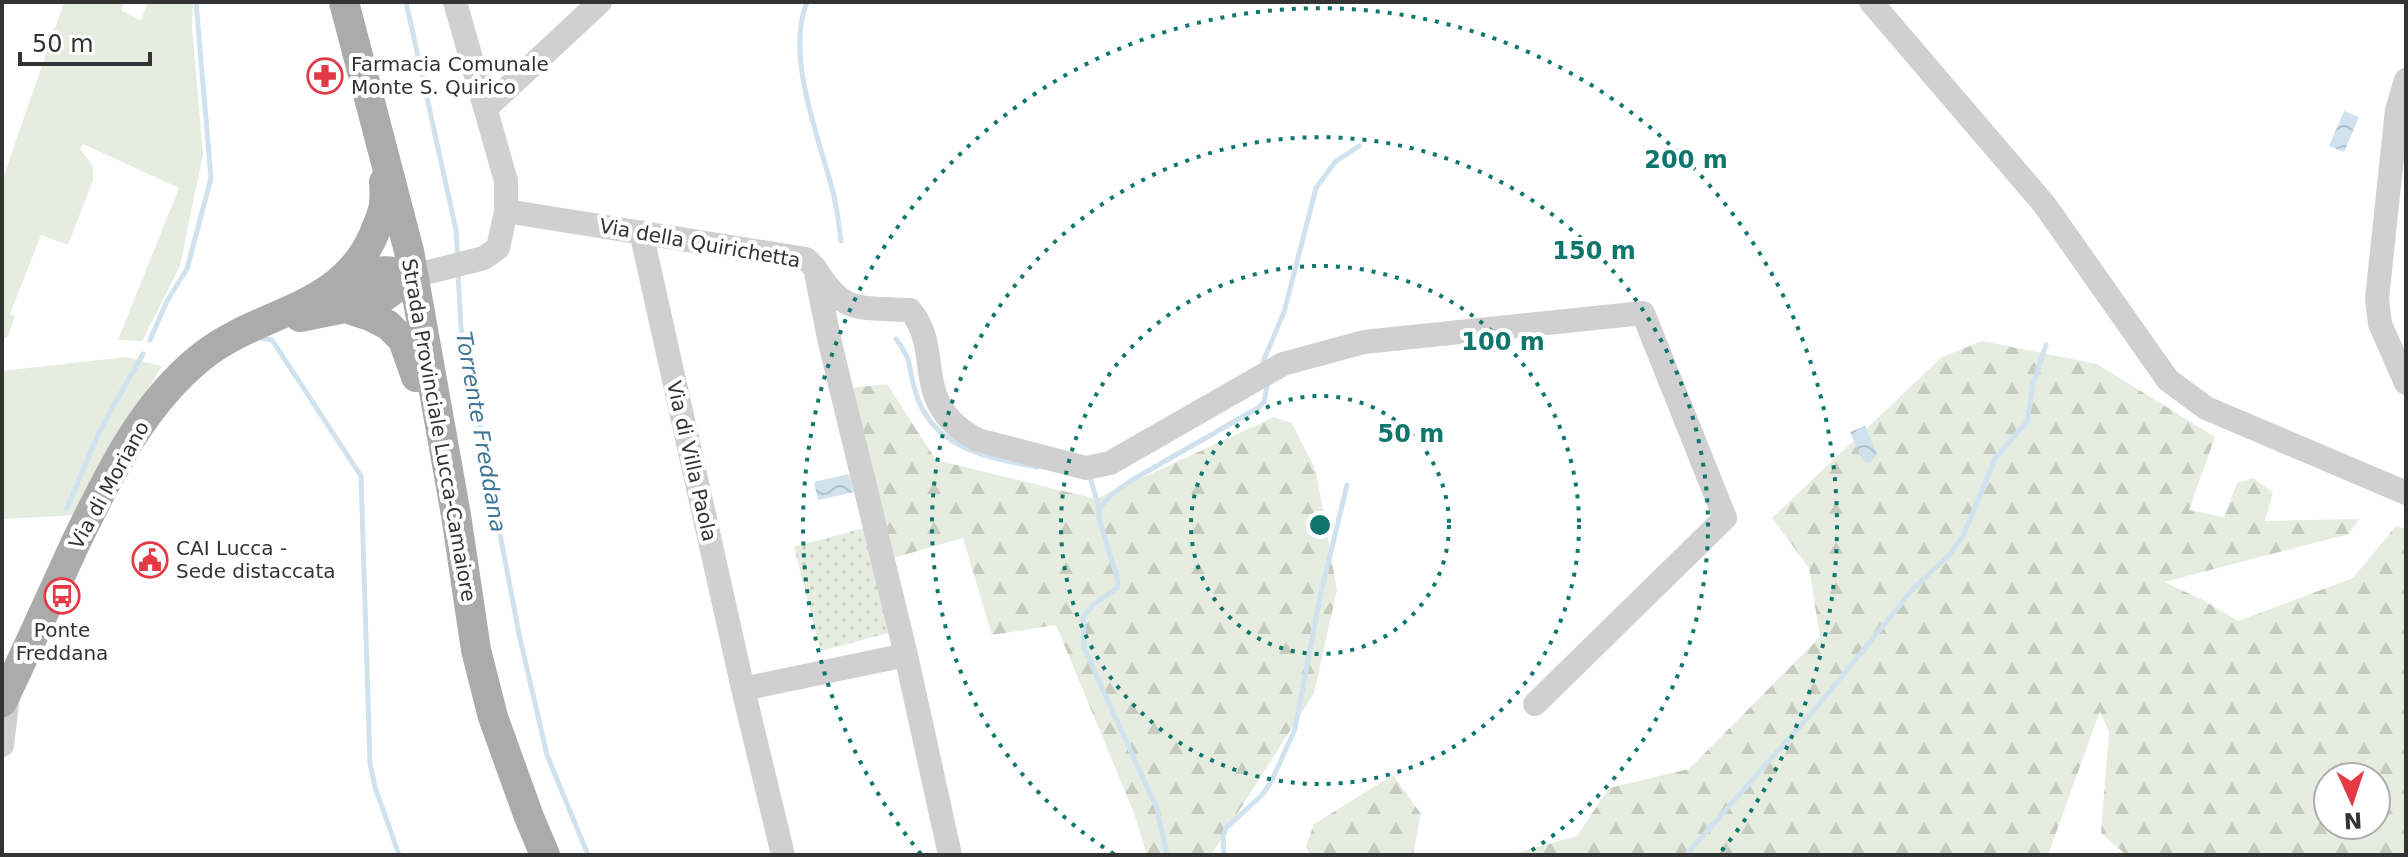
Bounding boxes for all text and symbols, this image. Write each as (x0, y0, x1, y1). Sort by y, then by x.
scale bar (20, 16, 150, 66)
text: 50 m (32, 30, 94, 58)
place label: Farmacia Comunale Monte S. Quirico (351, 52, 549, 99)
pharmacy icon: Farmacia Comunale Monte S. Quirico (306, 57, 344, 95)
text: 200 m (1644, 146, 1728, 174)
street label: Via della Quirichetta (598, 213, 802, 273)
text: 150 m (1552, 237, 1636, 265)
street label: Strada Provinciale Lucca-Camaiore (397, 257, 481, 603)
text: 100 m (1461, 328, 1545, 356)
water label: Torrente Freddana (451, 330, 511, 534)
street label: Via di Villa Paola (662, 378, 722, 544)
street label: Via di Moriano (64, 417, 154, 553)
text: 50 m (1378, 420, 1444, 448)
centre of rings (1306, 511, 1334, 539)
place label: CAI Lucca - Sede distaccata (176, 536, 335, 583)
public building icon: CAI Lucca - Sede distaccata (131, 541, 169, 579)
bus stop icon: Ponte Freddana (43, 577, 81, 615)
place label: Ponte Freddana (16, 618, 108, 665)
north arrow (2312, 761, 2392, 841)
text: N (2343, 808, 2363, 833)

